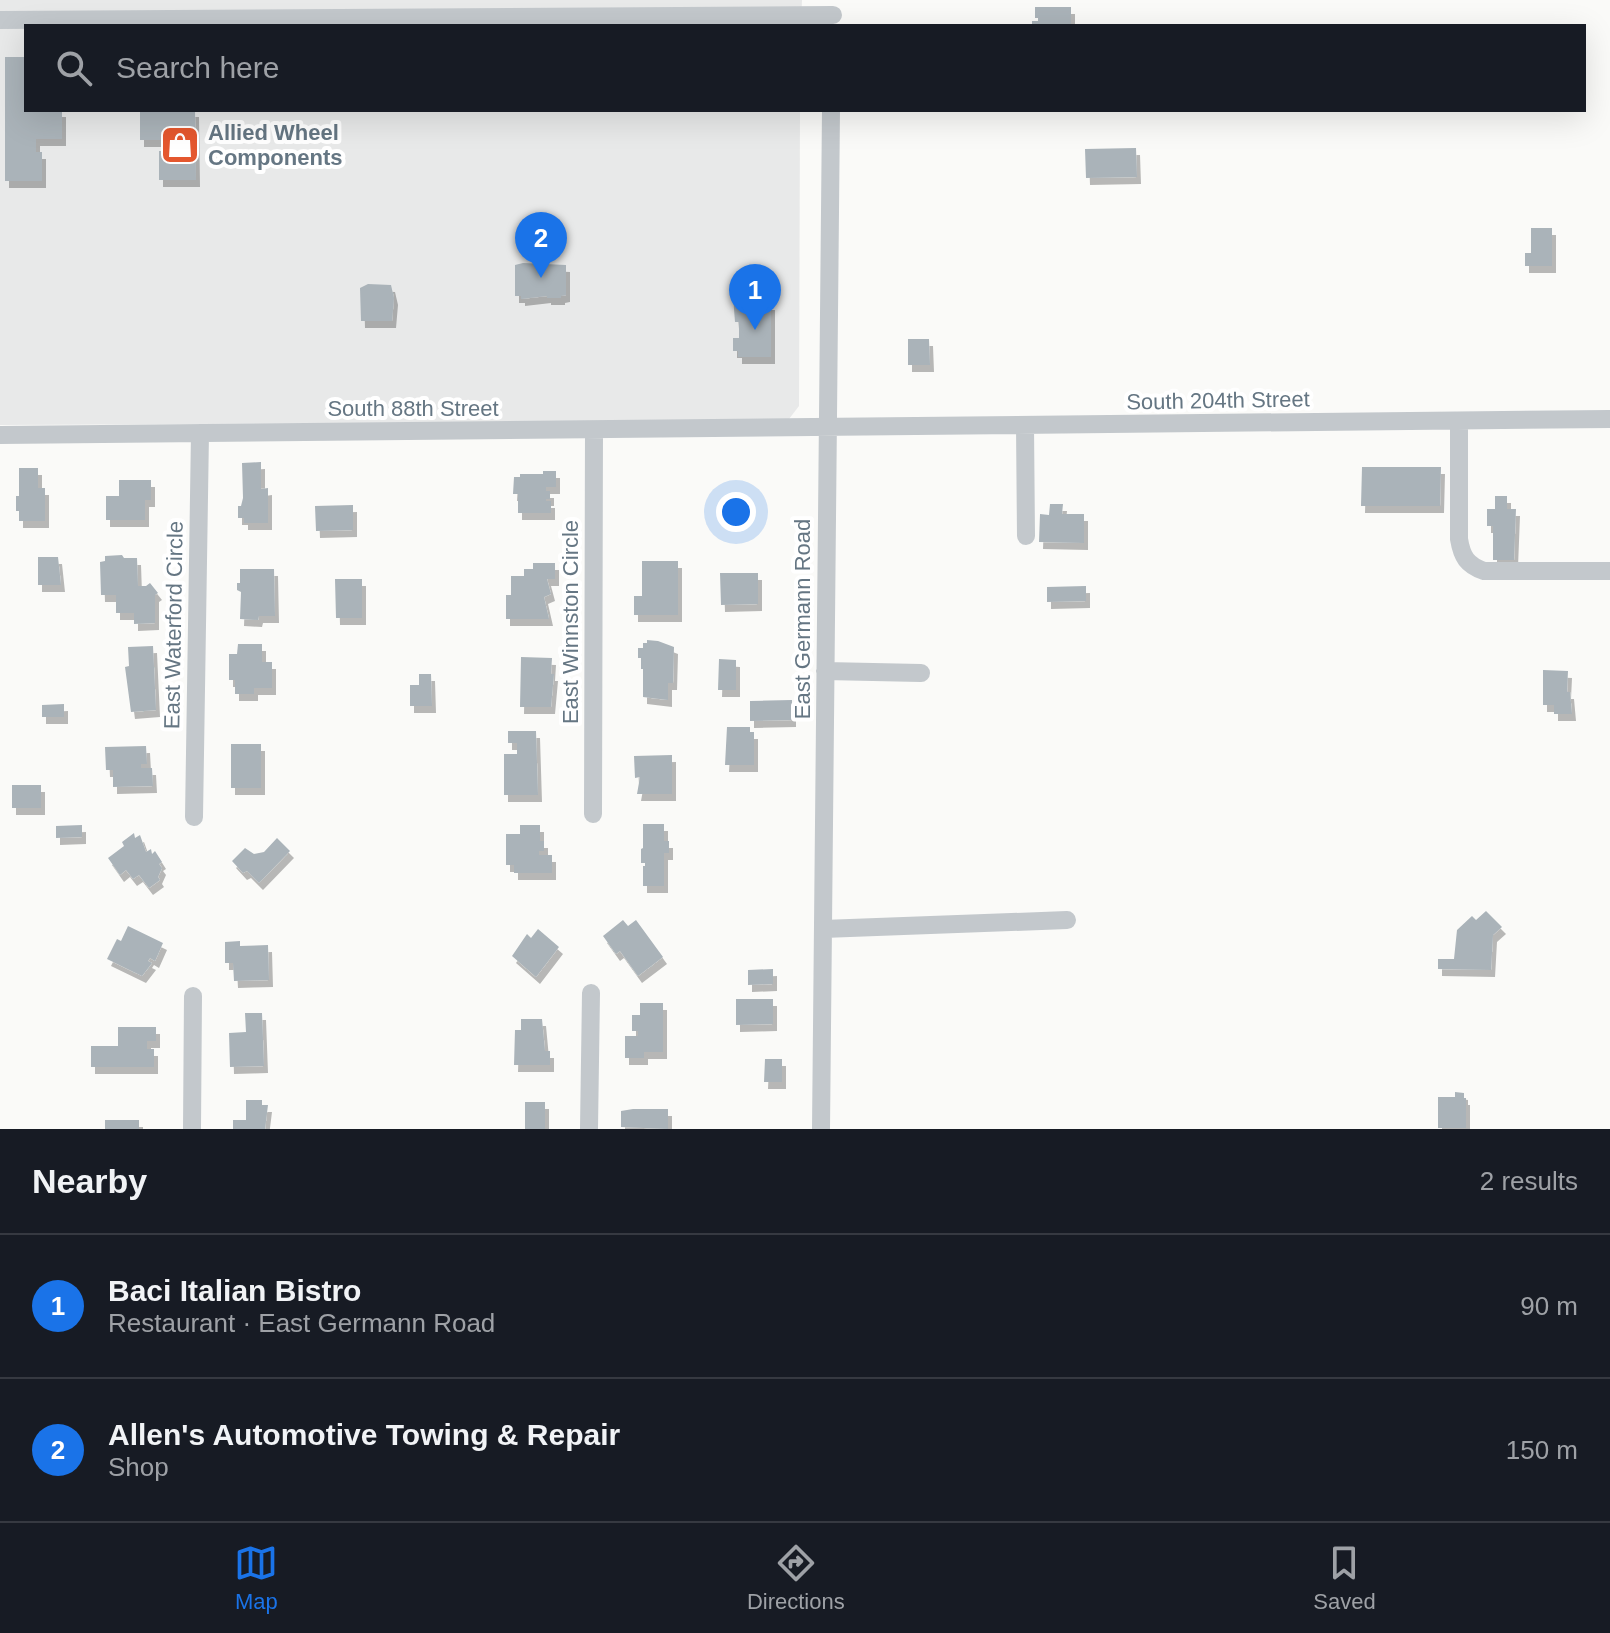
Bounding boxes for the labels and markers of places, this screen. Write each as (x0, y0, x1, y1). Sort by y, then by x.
place label: Allied Wheel Components (208, 120, 342, 170)
shop icon: Allied Wheel Components (159, 124, 201, 166)
pin: 2 (515, 212, 567, 278)
pin: 1 (729, 264, 781, 330)

